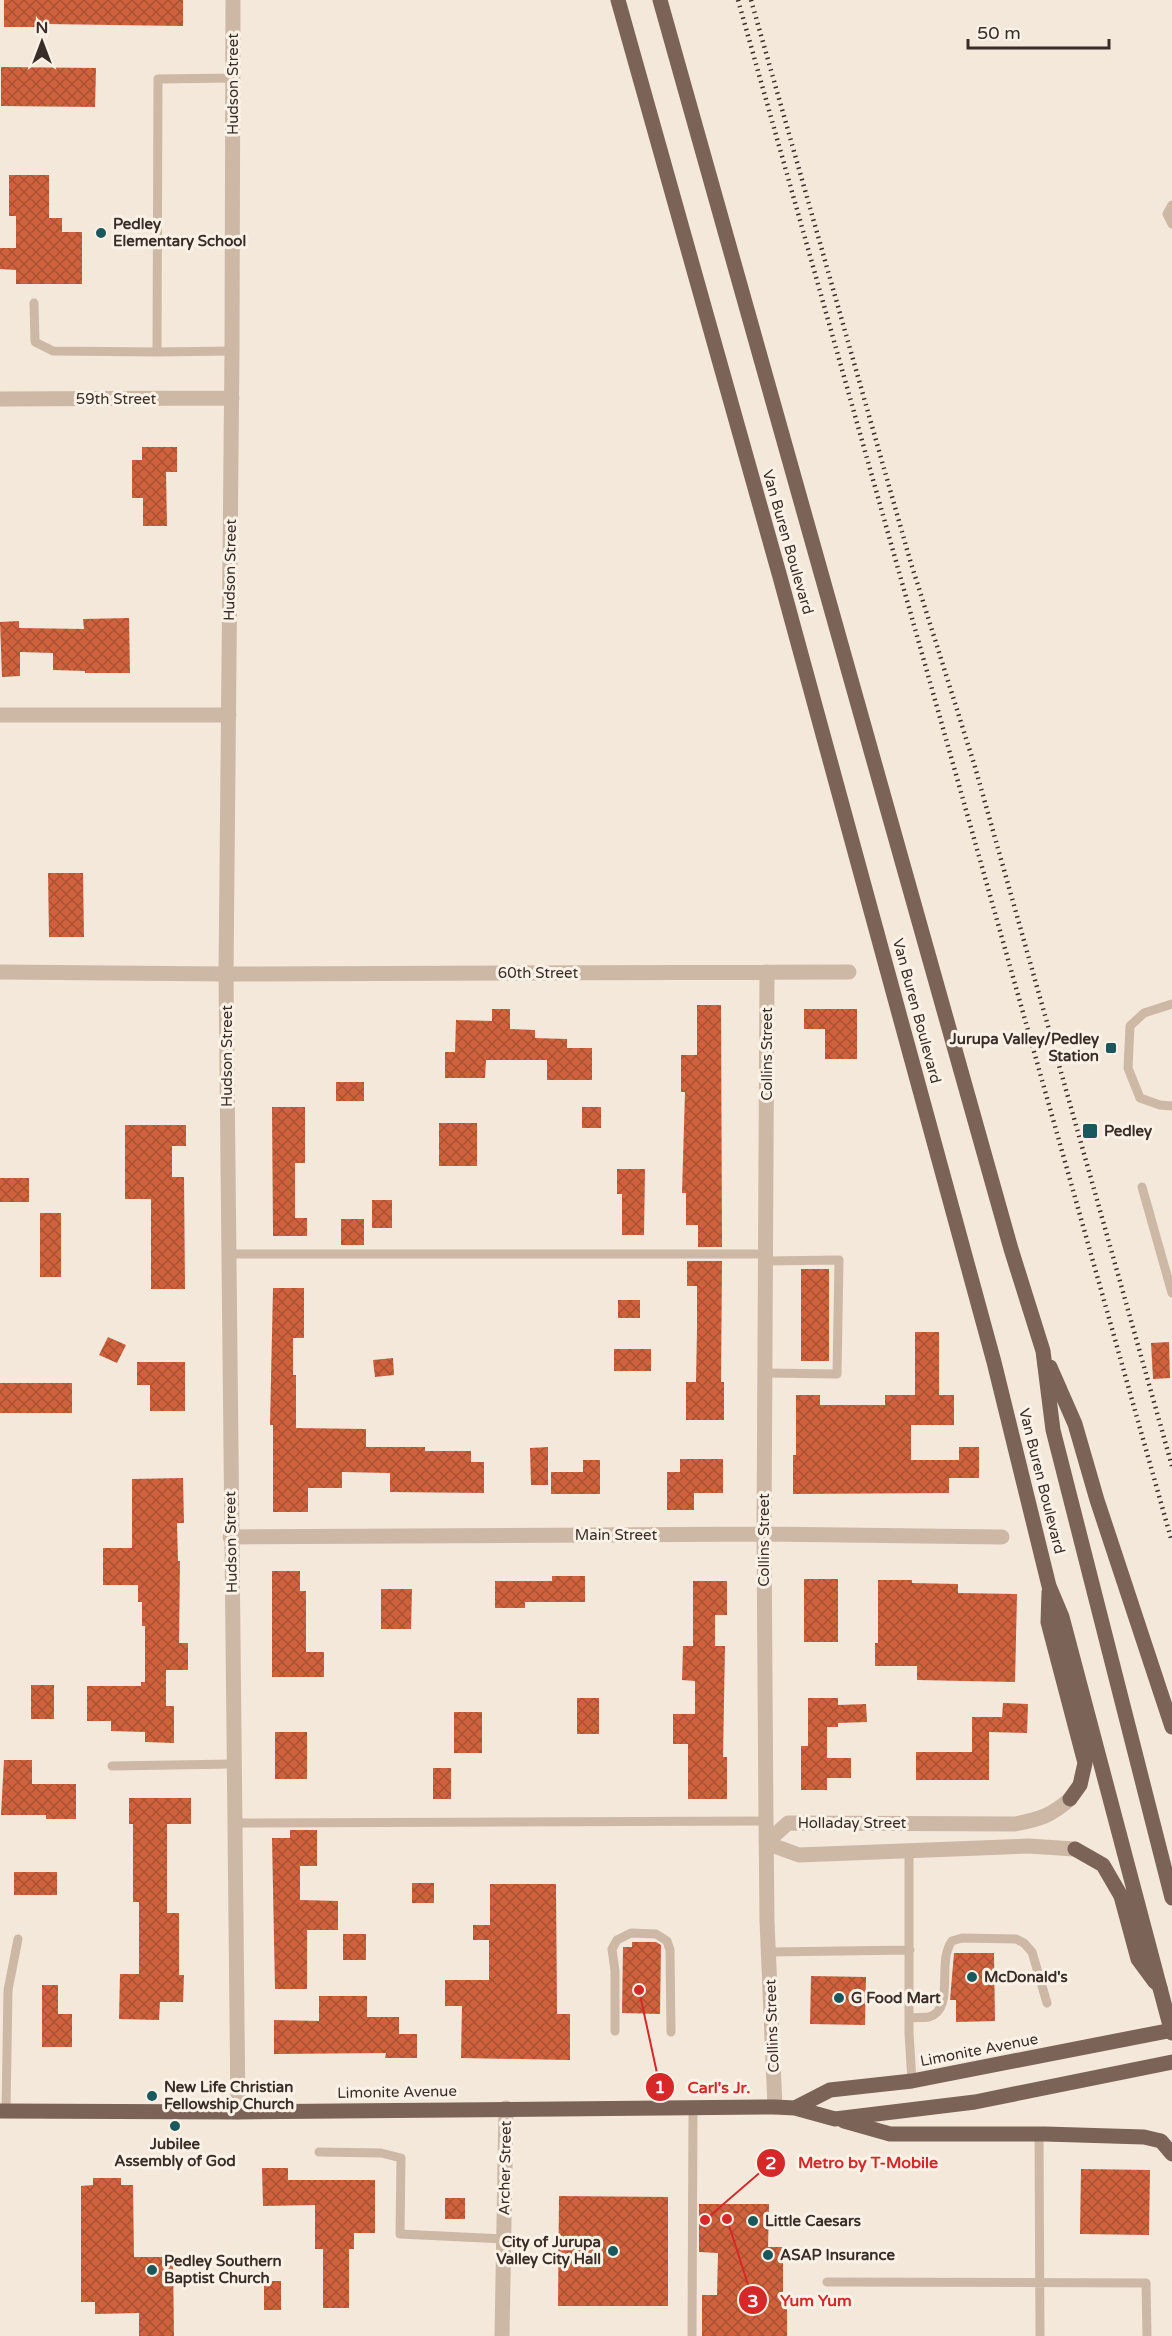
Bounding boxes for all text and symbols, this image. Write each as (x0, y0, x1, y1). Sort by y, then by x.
north arrow (12, 12, 72, 72)
scale bar (968, 12, 1109, 50)
text: N (36, 18, 48, 38)
text: 50 m (977, 22, 1021, 44)
street label: Hudson Street (224, 33, 242, 135)
place label: Pedley Elementary School (113, 215, 246, 251)
marker: Pedley Elementary School (94, 226, 108, 240)
street label: 59th Street (76, 390, 157, 408)
street label: Van Buren Boulevard (759, 468, 817, 616)
street label: Hudson Street (220, 519, 240, 621)
street label: Van Buren Boulevard (889, 936, 945, 1086)
street label: 60th Street (498, 964, 579, 982)
street label: Hudson Street (218, 1005, 236, 1107)
street label: Collins Street (758, 1007, 776, 1101)
place label: Jurupa Valley/Pedley Station (949, 1030, 1099, 1065)
marker: Jurupa Valley/Pedley Station (1104, 1041, 1118, 1055)
marker: Pedley (1081, 1122, 1099, 1140)
place label: Pedley (1104, 1122, 1152, 1141)
street label: Van Buren Boulevard (1015, 1406, 1069, 1556)
street label: Hudson Street (221, 1491, 241, 1593)
street label: Collins Street (755, 1493, 773, 1587)
street label: Main Street (575, 1526, 658, 1544)
street label: Holladay Street (798, 1814, 907, 1832)
place label: McDonald's (984, 1968, 1068, 1986)
marker: McDonald's (965, 1970, 979, 1984)
street label: Collins Street (761, 1979, 783, 2073)
place label: G Food Mart (851, 1989, 941, 2007)
marker: G Food Mart (832, 1991, 846, 2005)
street label: Limonite Avenue (918, 2030, 1040, 2070)
callout: Carl's Jr. (645, 2070, 762, 2104)
text: 1 (654, 2076, 666, 2098)
place label: New Life Christian Fellowship Church (164, 2078, 294, 2114)
text: Carl's Jr. (688, 2078, 750, 2098)
street label: Limonite Avenue (337, 2082, 457, 2102)
marker: New Life Christian Fellowship Church (145, 2089, 159, 2103)
marker: Jubilee Assembly of God (168, 2119, 182, 2133)
street label: Archer Street (495, 2120, 515, 2216)
place label: Jubilee Assembly of God (114, 2135, 236, 2171)
callout: Metro by T-Mobile (756, 2146, 950, 2180)
text: 2 (765, 2152, 777, 2174)
text: Metro by T-Mobile (798, 2153, 938, 2173)
place label: Little Caesars (765, 2212, 861, 2230)
marker: Little Caesars (746, 2214, 760, 2228)
place label: City of Jurupa Valley City Hall (496, 2233, 601, 2269)
marker: City of Jurupa Valley City Hall (606, 2244, 620, 2258)
place label: ASAP Insurance (780, 2246, 895, 2264)
marker: ASAP Insurance (761, 2248, 775, 2262)
place label: Pedley Southern Baptist Church (164, 2252, 282, 2288)
marker: Pedley Southern Baptist Church (145, 2263, 159, 2277)
callout: Yum Yum (738, 2283, 863, 2317)
text: 3 (747, 2290, 759, 2312)
text: Yum Yum (780, 2291, 852, 2311)

